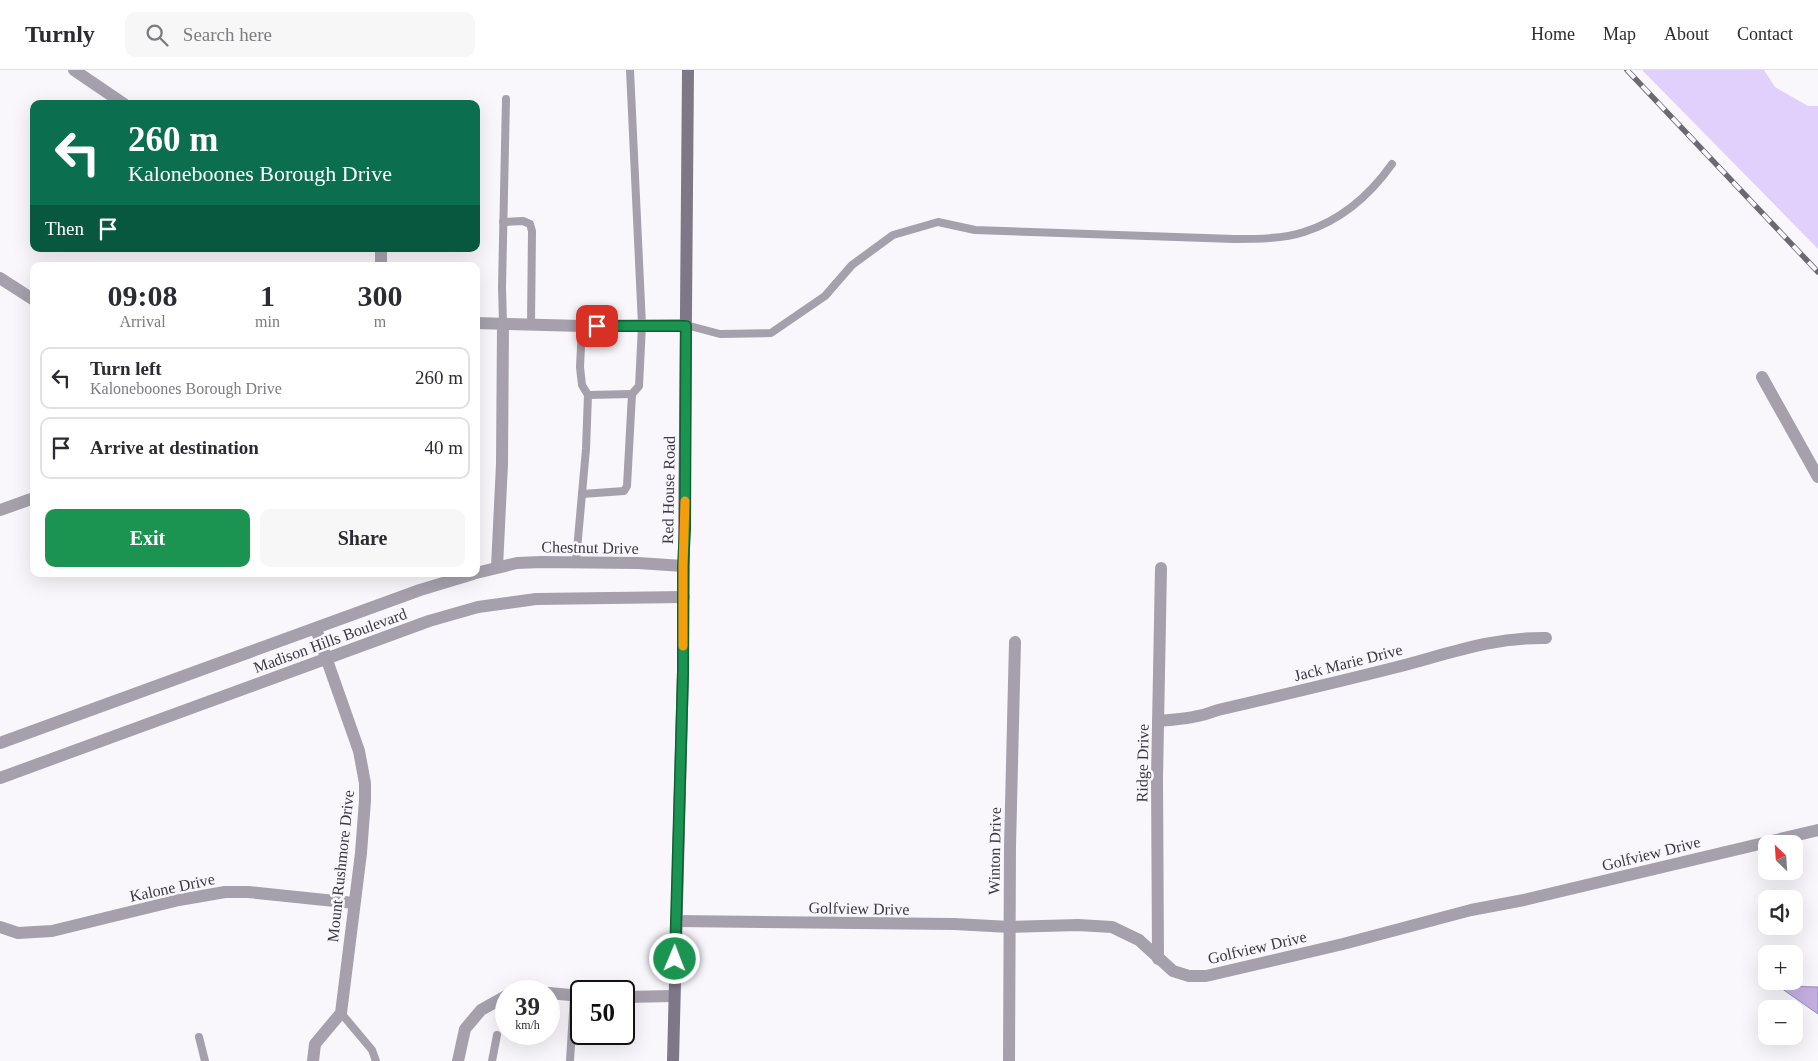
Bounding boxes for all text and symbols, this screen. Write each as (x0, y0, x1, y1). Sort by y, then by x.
search box (125, 12, 475, 57)
text: Turnly (25, 21, 95, 47)
icon: search (143, 21, 171, 49)
text: Search here (183, 24, 272, 45)
text: Home (1531, 24, 1575, 44)
text: Map (1603, 24, 1636, 44)
text: About (1664, 24, 1709, 44)
text: Contact (1737, 24, 1793, 44)
icon: left (45, 120, 110, 185)
text: 260 m (128, 120, 218, 159)
text: Kaloneboones Borough Drive (128, 161, 392, 186)
icon: arrive (94, 215, 122, 243)
text: Then (45, 218, 84, 239)
text: 09:08 (108, 279, 178, 312)
text: 1 (260, 279, 275, 312)
text: 300 (357, 279, 402, 312)
pin (576, 305, 618, 347)
icon: arrive (583, 312, 611, 340)
text: Arrival (119, 313, 166, 330)
text: min (255, 313, 280, 330)
text: m (374, 313, 386, 330)
text: Turn left (90, 358, 162, 379)
icon: left (47, 364, 75, 392)
text: 260 m (415, 367, 463, 388)
text: Kaloneboones Borough Drive (90, 380, 282, 397)
icon: arrive (47, 434, 75, 462)
street label: Red House Road (659, 436, 678, 544)
text: Arrive at destination (90, 437, 259, 458)
text: 40 m (424, 437, 463, 458)
button: Exit (45, 509, 250, 567)
button: Share (260, 509, 465, 567)
street label: Chestnut Drive (541, 538, 639, 557)
street label: Madison Hills Boulevard (251, 605, 409, 676)
street label: Jack Marie Drive (1292, 641, 1404, 684)
street label: Ridge Drive (1133, 724, 1153, 802)
street label: Mount Rushmore Drive (324, 789, 357, 943)
street label: Winton Drive (985, 807, 1004, 895)
street label: Golfview Drive (1600, 833, 1702, 874)
north arrow (1758, 835, 1802, 880)
map controls (1758, 835, 1803, 1045)
street label: Kalone Drive (128, 870, 216, 905)
button: sound (1758, 890, 1803, 935)
street label: Golfview Drive (808, 899, 910, 918)
street label: Golfview Drive (1206, 928, 1308, 967)
position arrow (648, 932, 700, 984)
button: + (1758, 945, 1803, 990)
speed limit sign: 50 (570, 980, 635, 1045)
text: 39 (515, 993, 540, 1020)
button: − (1758, 1000, 1803, 1045)
text: km/h (515, 1018, 540, 1032)

